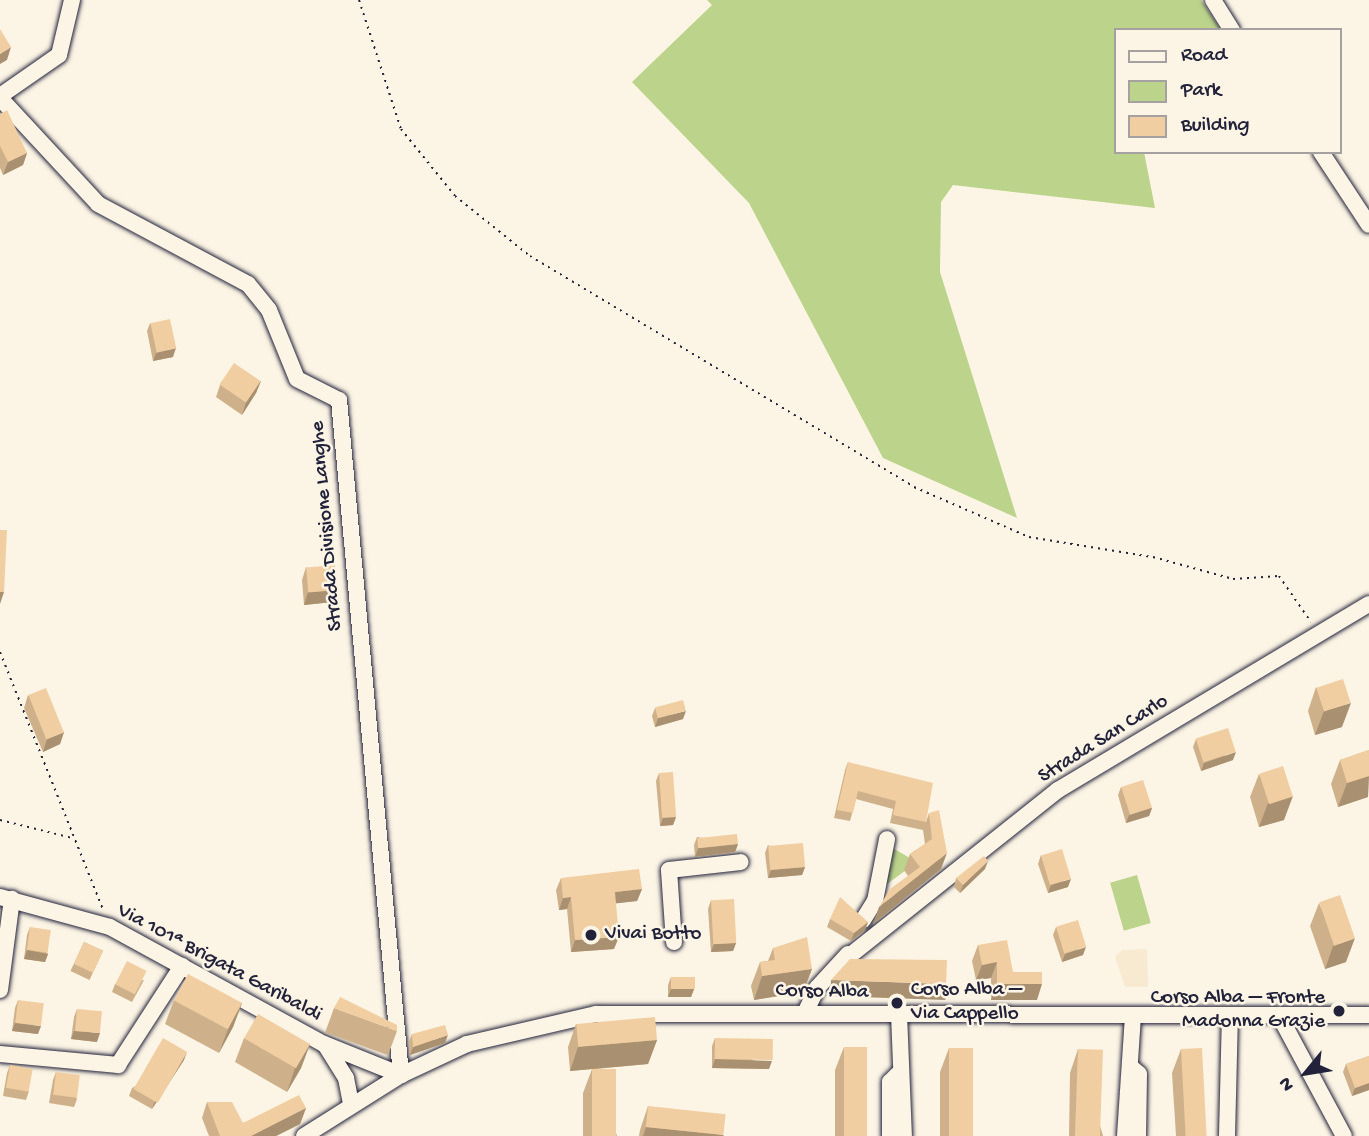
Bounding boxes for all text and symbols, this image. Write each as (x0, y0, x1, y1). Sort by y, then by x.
legend (1114, 28, 1341, 154)
text: Road (1181, 44, 1227, 69)
text: Park (1181, 79, 1221, 104)
text: Building (1181, 114, 1250, 139)
street label: Strada Divisione Langhe (306, 420, 350, 632)
street label: Strada San Carlo (1034, 690, 1174, 790)
street label: Via 101ª Brigata Garibaldi (112, 899, 326, 1029)
place label: Vivai Botto (605, 922, 701, 948)
marker: Vivai Botto (583, 927, 599, 943)
place label: Corso Alba – Via Cappello (911, 978, 1022, 1028)
street label: Corso Alba (775, 980, 869, 1006)
place label: Corso Alba – Fronte Madonna Grazie (1151, 986, 1325, 1036)
marker: Corso Alba – Via Cappello (889, 995, 905, 1011)
marker: Corso Alba – Fronte Madonna Grazie (1331, 1003, 1347, 1019)
north arrow (1271, 1038, 1341, 1108)
text: N (1274, 1073, 1300, 1095)

